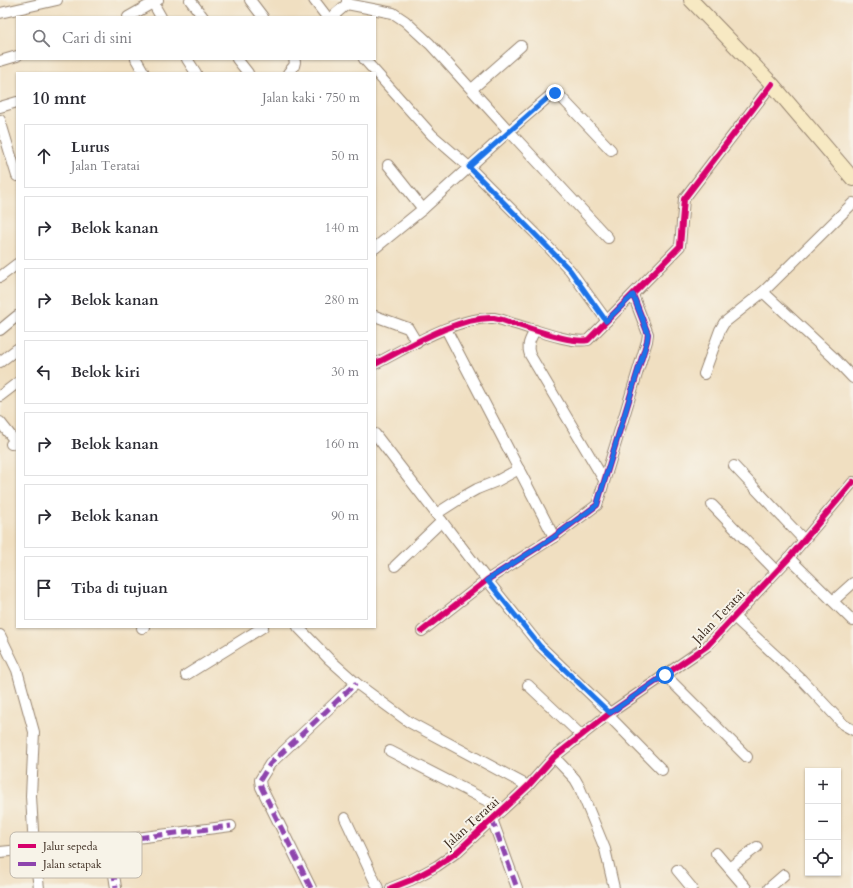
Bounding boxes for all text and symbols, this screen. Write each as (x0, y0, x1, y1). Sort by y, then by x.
search box (16, 16, 376, 60)
icon: search (30, 27, 52, 49)
text: Cari di sini (62, 28, 132, 48)
route end (546, 84, 564, 102)
text: 10 mnt (32, 87, 86, 110)
text: Jalan kaki · 750 m (262, 89, 360, 107)
text: Lurus (71, 137, 110, 157)
icon: ahead (33, 145, 55, 167)
text: 50 m (331, 147, 359, 165)
text: Jalan Teratai (71, 157, 140, 175)
icon: right (33, 217, 55, 239)
text: Belok kanan (71, 218, 159, 238)
text: 140 m (325, 219, 359, 237)
icon: right (33, 289, 55, 311)
text: Belok kanan (71, 290, 159, 310)
text: 280 m (325, 291, 359, 309)
icon: left (33, 361, 55, 383)
text: Belok kiri (71, 362, 140, 382)
text: 30 m (331, 363, 359, 381)
icon: right (33, 433, 55, 455)
text: Belok kanan (71, 434, 159, 454)
text: 160 m (325, 435, 359, 453)
icon: right (33, 505, 55, 527)
text: Belok kanan (71, 506, 159, 526)
text: 90 m (331, 507, 359, 525)
icon: arrive (33, 577, 55, 599)
text: Tiba di tujuan (71, 578, 168, 598)
street label: Jalan Teratai (687, 585, 749, 649)
route start (656, 666, 674, 684)
map controls (805, 768, 841, 876)
button: + (805, 768, 841, 804)
street label: Jalan Teratai (439, 793, 504, 854)
button: − (805, 804, 841, 840)
legend (10, 832, 142, 878)
text: Jalur sepeda (41, 839, 98, 854)
button: locate (805, 840, 841, 876)
text: Jalan setapak (41, 857, 102, 872)

